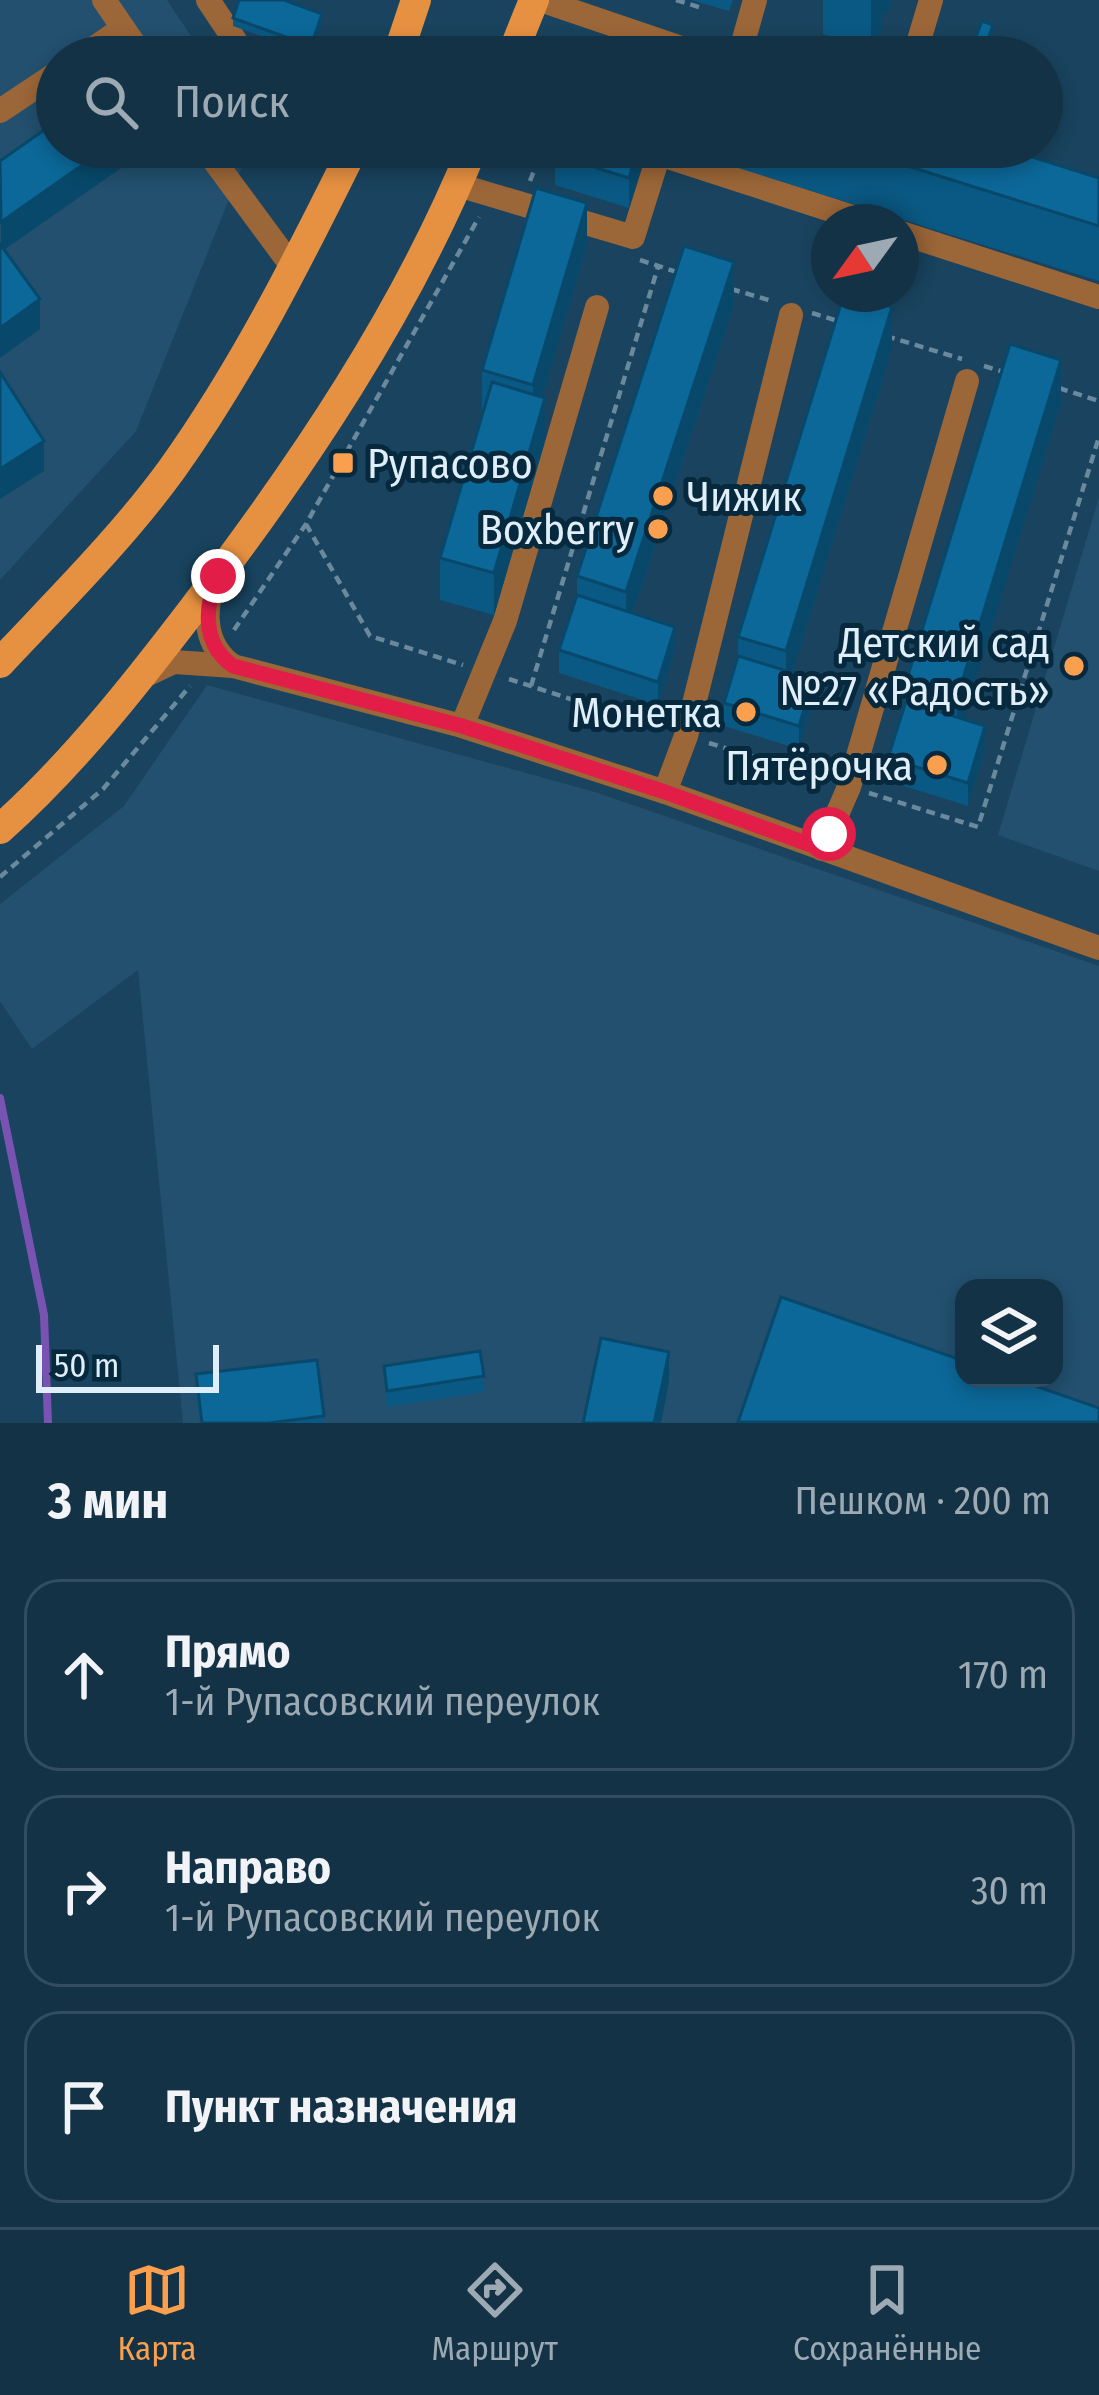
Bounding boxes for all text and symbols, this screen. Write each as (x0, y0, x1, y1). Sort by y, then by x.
search box (36, 36, 1063, 168)
icon: search (78, 69, 144, 135)
text: Поиск (174, 75, 289, 129)
north arrow (811, 204, 919, 312)
place label: Рупасово (367, 439, 533, 489)
marker: Рупасово (330, 450, 356, 476)
place label: Чижик (687, 472, 802, 522)
marker: Чижик (650, 483, 676, 509)
place label: Boxberry (480, 505, 634, 555)
marker: Boxberry (645, 516, 671, 542)
route end (191, 549, 245, 603)
place label: Детский сад №27 «Радость» (780, 618, 1050, 716)
marker: Детский сад №27 «Радость» (1061, 653, 1087, 679)
place label: Монетка (571, 688, 722, 738)
marker: Монетка (733, 699, 759, 725)
place label: Пятёрочка (725, 741, 913, 791)
marker: Пятёрочка (924, 752, 950, 778)
route start (802, 807, 856, 861)
map controls (955, 1279, 1063, 1387)
button: layers (955, 1279, 1063, 1387)
scale bar (36, 1339, 219, 1392)
text: 50 m (54, 1346, 119, 1386)
text: 3 мин (48, 1470, 168, 1532)
text: Пешком · 200 m (795, 1478, 1051, 1524)
text: Прямо (165, 1625, 290, 1679)
icon: ahead (51, 1642, 117, 1708)
text: 170 m (958, 1652, 1048, 1698)
text: 1-й Рупасовский переулок (165, 1679, 600, 1725)
text: Направо (165, 1841, 331, 1895)
icon: right (51, 1858, 117, 1924)
text: 30 m (971, 1868, 1048, 1914)
text: 1-й Рупасовский переулок (165, 1895, 600, 1941)
icon: arrive (51, 2074, 117, 2140)
text: Пункт назначения (165, 2080, 518, 2134)
tab: Карта (118, 2257, 196, 2369)
tab: Маршрут (432, 2257, 558, 2369)
tab: Сохранённые (793, 2257, 981, 2369)

